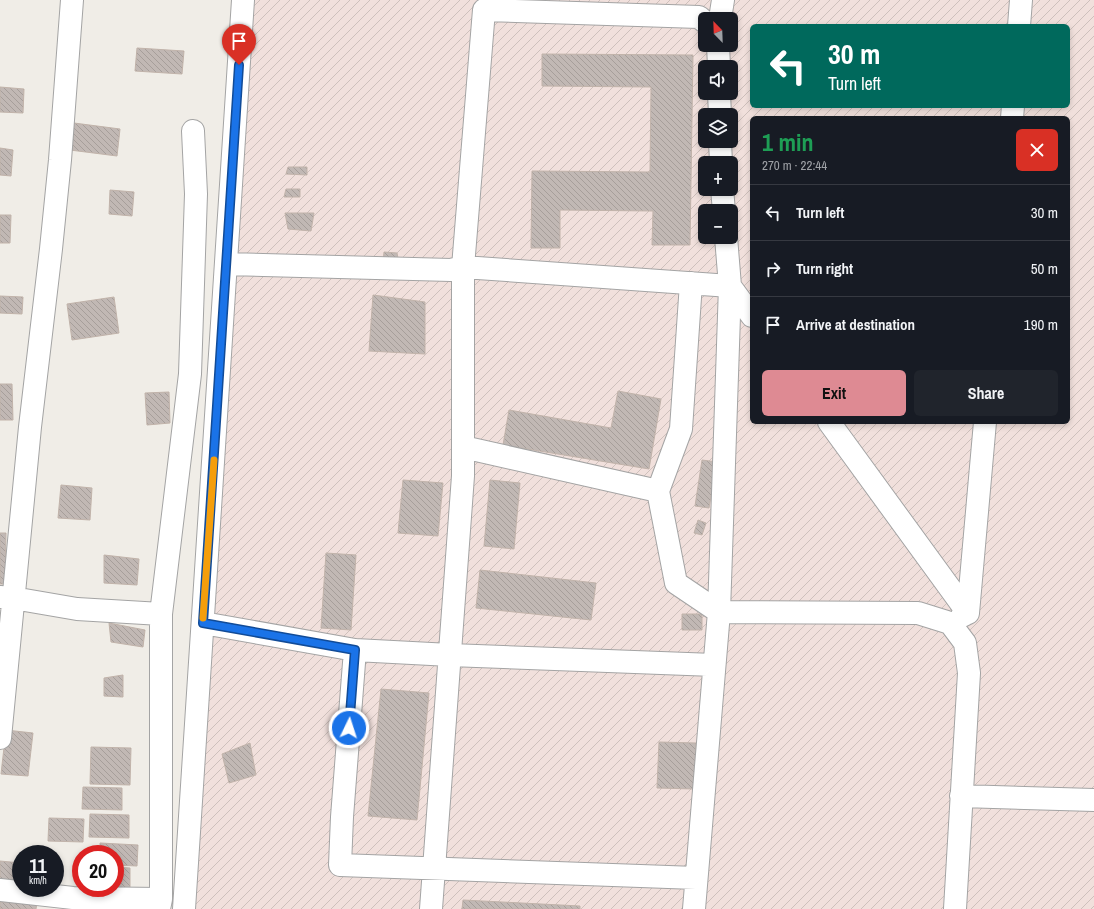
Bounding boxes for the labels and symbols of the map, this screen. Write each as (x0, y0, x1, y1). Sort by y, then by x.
north arrow (698, 12, 738, 52)
pin (222, 24, 256, 65)
position arrow (328, 707, 370, 749)
speed limit sign: 20 (72, 845, 124, 897)

